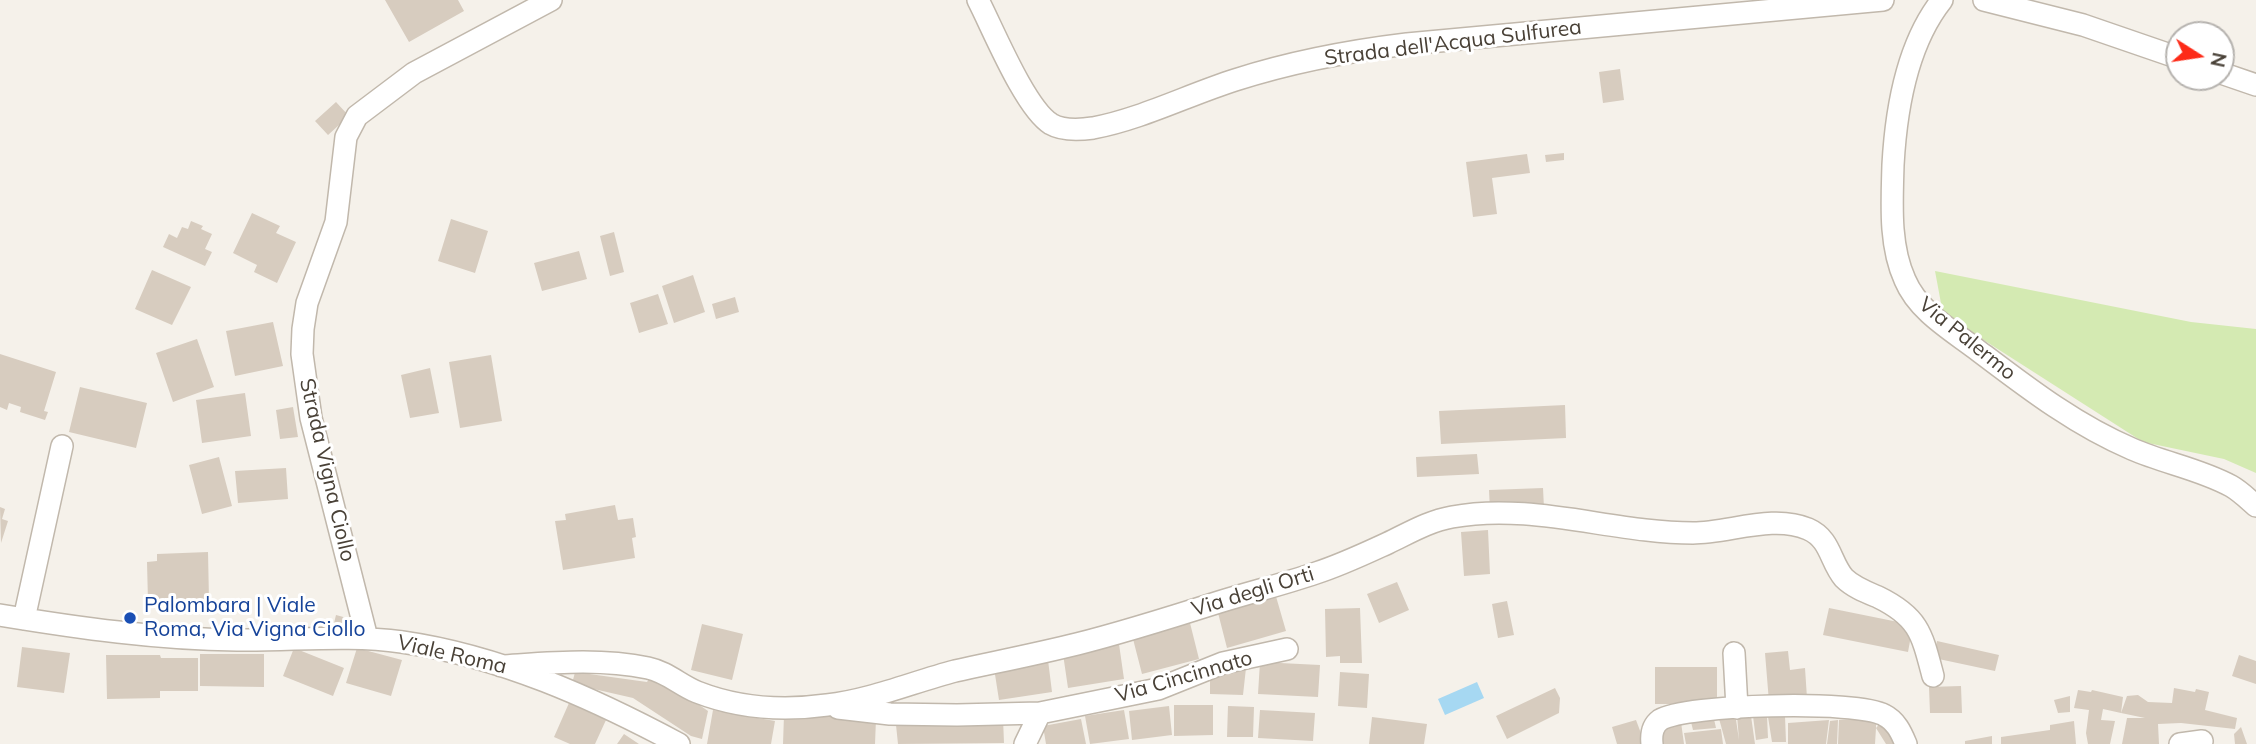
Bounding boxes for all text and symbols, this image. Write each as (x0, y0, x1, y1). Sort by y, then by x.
street label: Strada dell'Acqua Sulfurea (1323, 15, 1583, 71)
north arrow (2165, 21, 2235, 91)
text: N (2205, 50, 2232, 69)
street label: Via Palermo (1913, 292, 2021, 386)
street label: Strada Vigna Ciollo (294, 376, 360, 564)
street label: Via degli Orti (1189, 561, 1317, 623)
place label: Palombara | Viale Roma, Via Vigna Ciollo (144, 593, 365, 643)
marker: Palombara | Viale Roma, Via Vigna Ciollo (122, 610, 138, 626)
street label: Viale Roma (395, 630, 509, 680)
street label: Via Cincinnato (1113, 645, 1255, 709)

